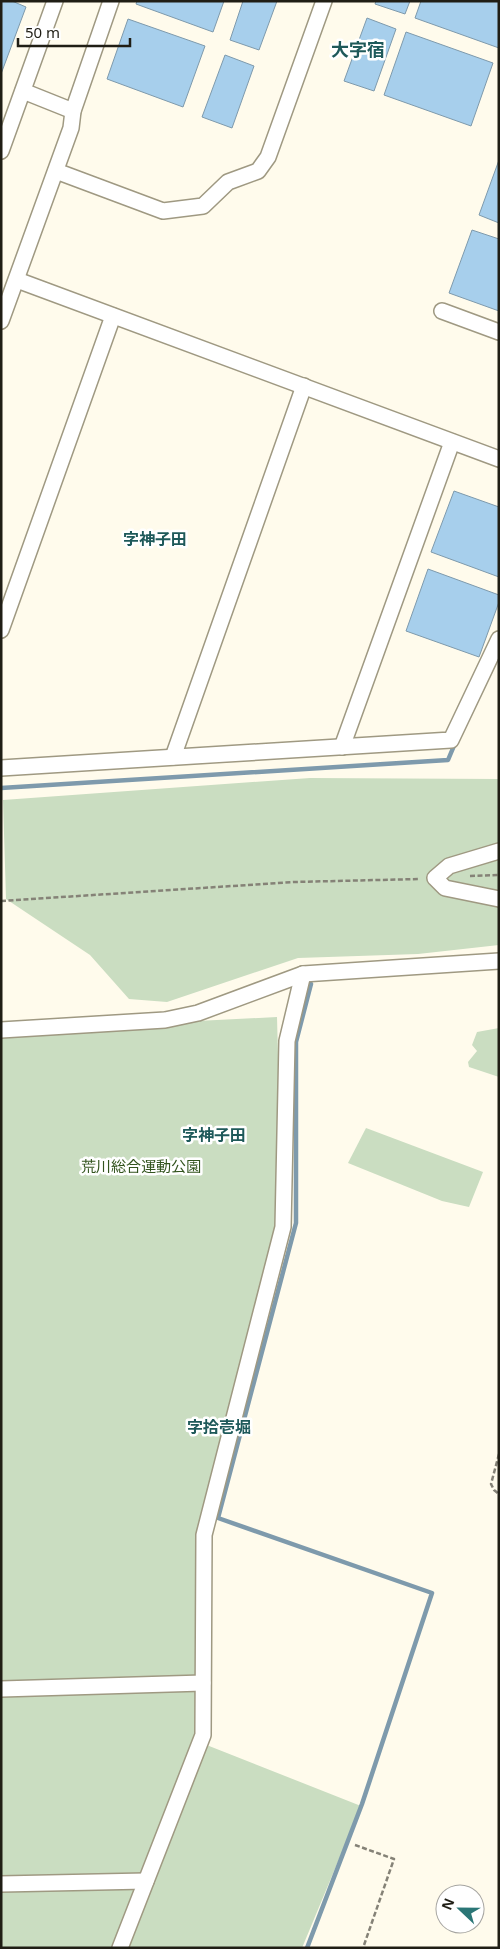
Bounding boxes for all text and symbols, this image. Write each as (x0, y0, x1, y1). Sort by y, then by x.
scale bar (18, 15, 130, 47)
text: 50 m (25, 22, 60, 42)
district label: 大字宿 (331, 37, 385, 61)
district label: 字神子田 (123, 528, 187, 550)
district label: 字神子田 (182, 1124, 246, 1146)
park label: 荒川総合運動公園 (81, 1156, 201, 1176)
district label: 字拾壱堀 (187, 1416, 251, 1438)
north arrow (435, 1884, 485, 1934)
text: N (437, 1895, 458, 1913)

